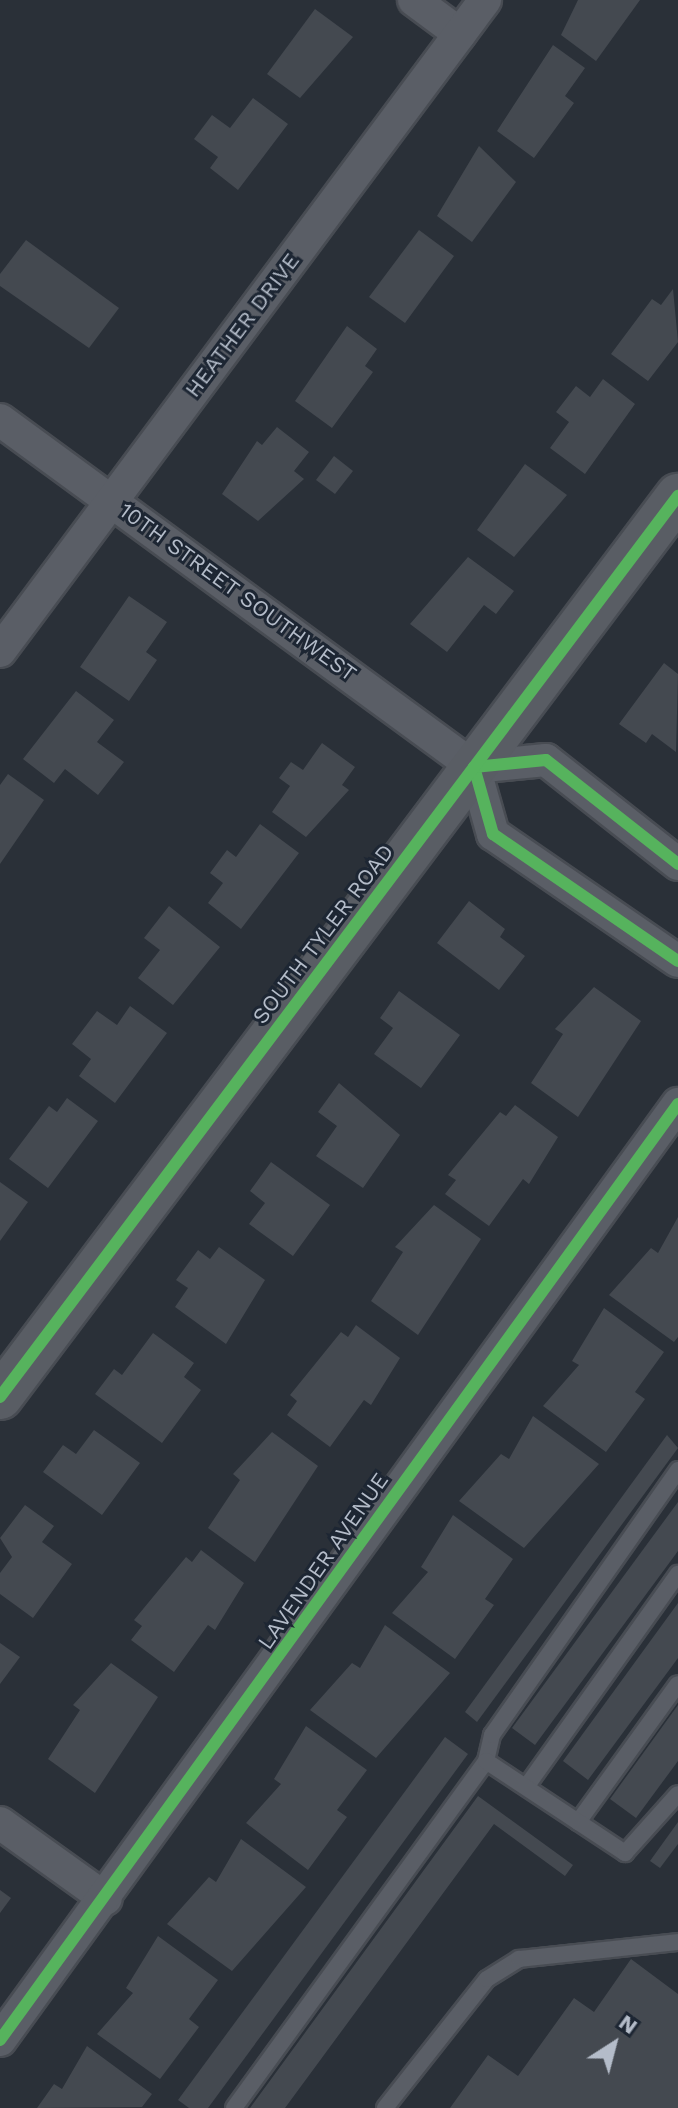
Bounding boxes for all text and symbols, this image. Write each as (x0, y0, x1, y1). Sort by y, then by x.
street label: HEATHER DRIVE (179, 248, 305, 402)
street label: 10TH STREET SOUTHWEST (114, 497, 362, 687)
street label: SOUTH TYLER ROAD (247, 839, 399, 1029)
street label: LAVENDER AVENUE (252, 1467, 394, 1655)
north arrow (574, 2004, 654, 2084)
text: N (614, 2009, 642, 2039)

